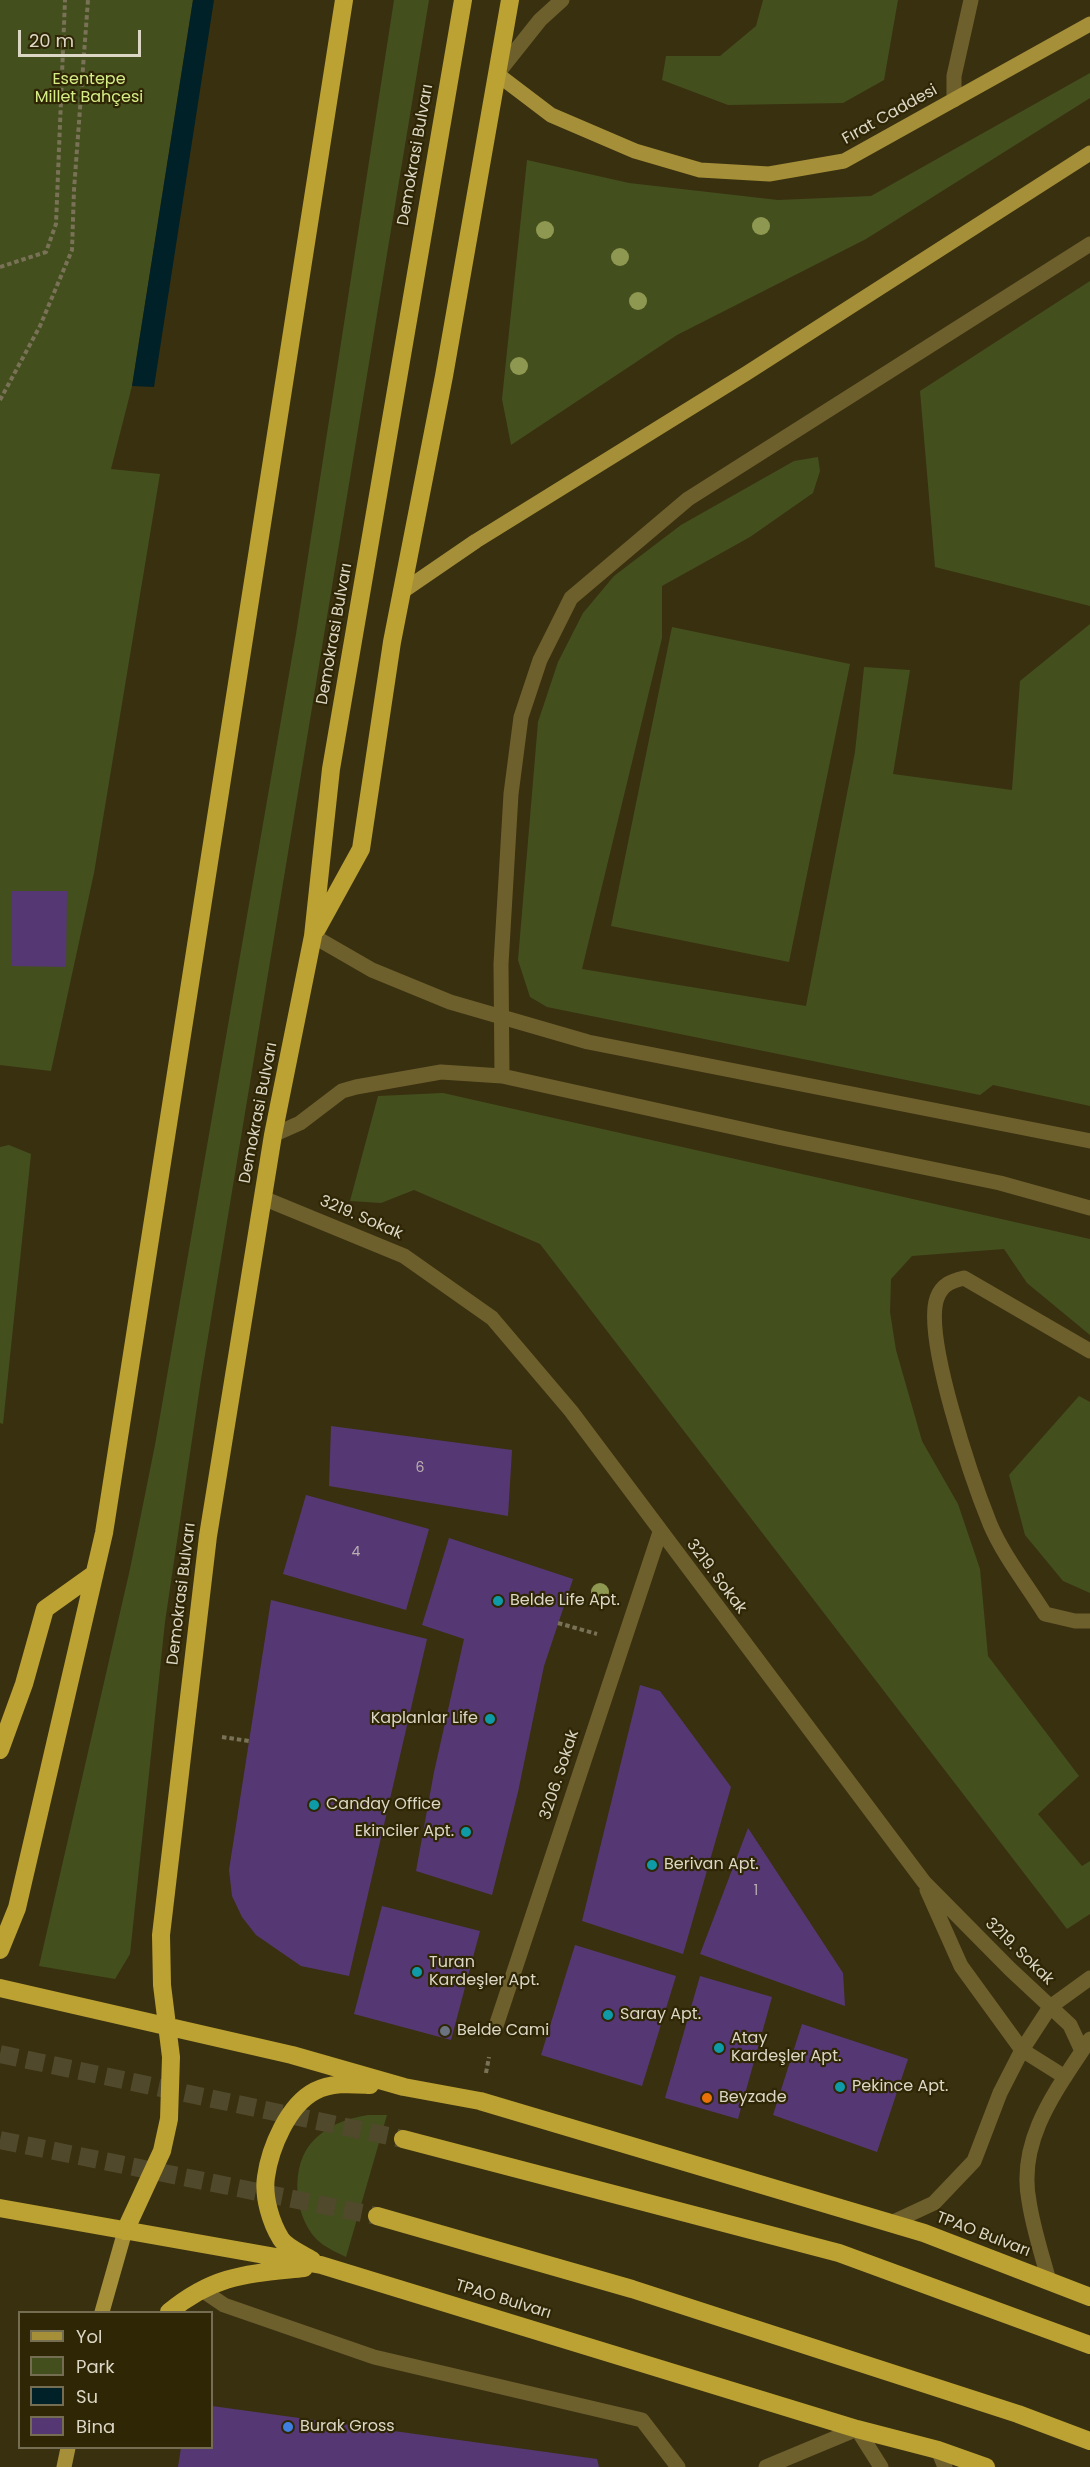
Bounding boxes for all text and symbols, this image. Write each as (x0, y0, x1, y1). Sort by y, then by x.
scale bar (21, 18, 144, 56)
text: 20 m (29, 28, 74, 53)
park label: Esentepe Millet Bahçesi (35, 70, 143, 108)
street label: Fırat Caddesi (839, 81, 941, 149)
street label: Demokrasi Bulvarı (394, 83, 438, 227)
street label: Demokrasi Bulvarı (313, 562, 357, 706)
street label: Demokrasi Bulvarı (236, 1041, 282, 1185)
street label: 3219. Sokak (317, 1192, 405, 1244)
house number: 6 (416, 1460, 424, 1476)
street label: Demokrasi Bulvarı (164, 1522, 200, 1666)
street label: 3219. Sokak (682, 1536, 750, 1618)
house number: 4 (352, 1544, 360, 1560)
place label: Belde Life Apt. (510, 1591, 620, 1611)
marker: Belde Life Apt. (491, 1594, 505, 1608)
place label: Kaplanlar Life (371, 1709, 478, 1729)
marker: Kaplanlar Life (483, 1712, 497, 1726)
street label: 3206. Sokak (536, 1728, 584, 1822)
place label: Canday Office (326, 1795, 441, 1815)
marker: Canday Office (307, 1798, 321, 1812)
place label: Ekinciler Apt. (355, 1822, 454, 1842)
marker: Ekinciler Apt. (459, 1825, 473, 1839)
place label: Berivan Apt. (664, 1855, 759, 1875)
marker: Berivan Apt. (645, 1858, 659, 1872)
house number: 1 (754, 1883, 758, 1899)
street label: 3219. Sokak (981, 1914, 1057, 1990)
place label: Turan Kardeşler Apt. (429, 1953, 539, 1991)
marker: Turan Kardeşler Apt. (410, 1965, 424, 1979)
place label: Saray Apt. (620, 2005, 701, 2025)
marker: Saray Apt. (601, 2008, 615, 2022)
place label: Belde Cami (457, 2021, 549, 2041)
marker: Belde Cami (438, 2024, 452, 2038)
place label: Atay Kardeşler Apt. (731, 2029, 841, 2067)
marker: Atay Kardeşler Apt. (712, 2041, 726, 2055)
place label: Pekince Apt. (852, 2077, 948, 2097)
marker: Pekince Apt. (833, 2080, 847, 2094)
place label: Beyzade (719, 2088, 787, 2108)
marker: Beyzade (700, 2091, 714, 2105)
street label: TPAO Bulvarı (933, 2208, 1033, 2262)
street label: TPAO Bulvarı (453, 2276, 553, 2324)
legend (18, 2311, 213, 2449)
text: Yol (76, 2324, 102, 2349)
text: Park (76, 2354, 115, 2379)
text: Su (76, 2384, 98, 2409)
text: Bina (76, 2414, 115, 2439)
place label: Burak Gross (300, 2417, 395, 2437)
marker: Burak Gross (281, 2420, 295, 2434)

